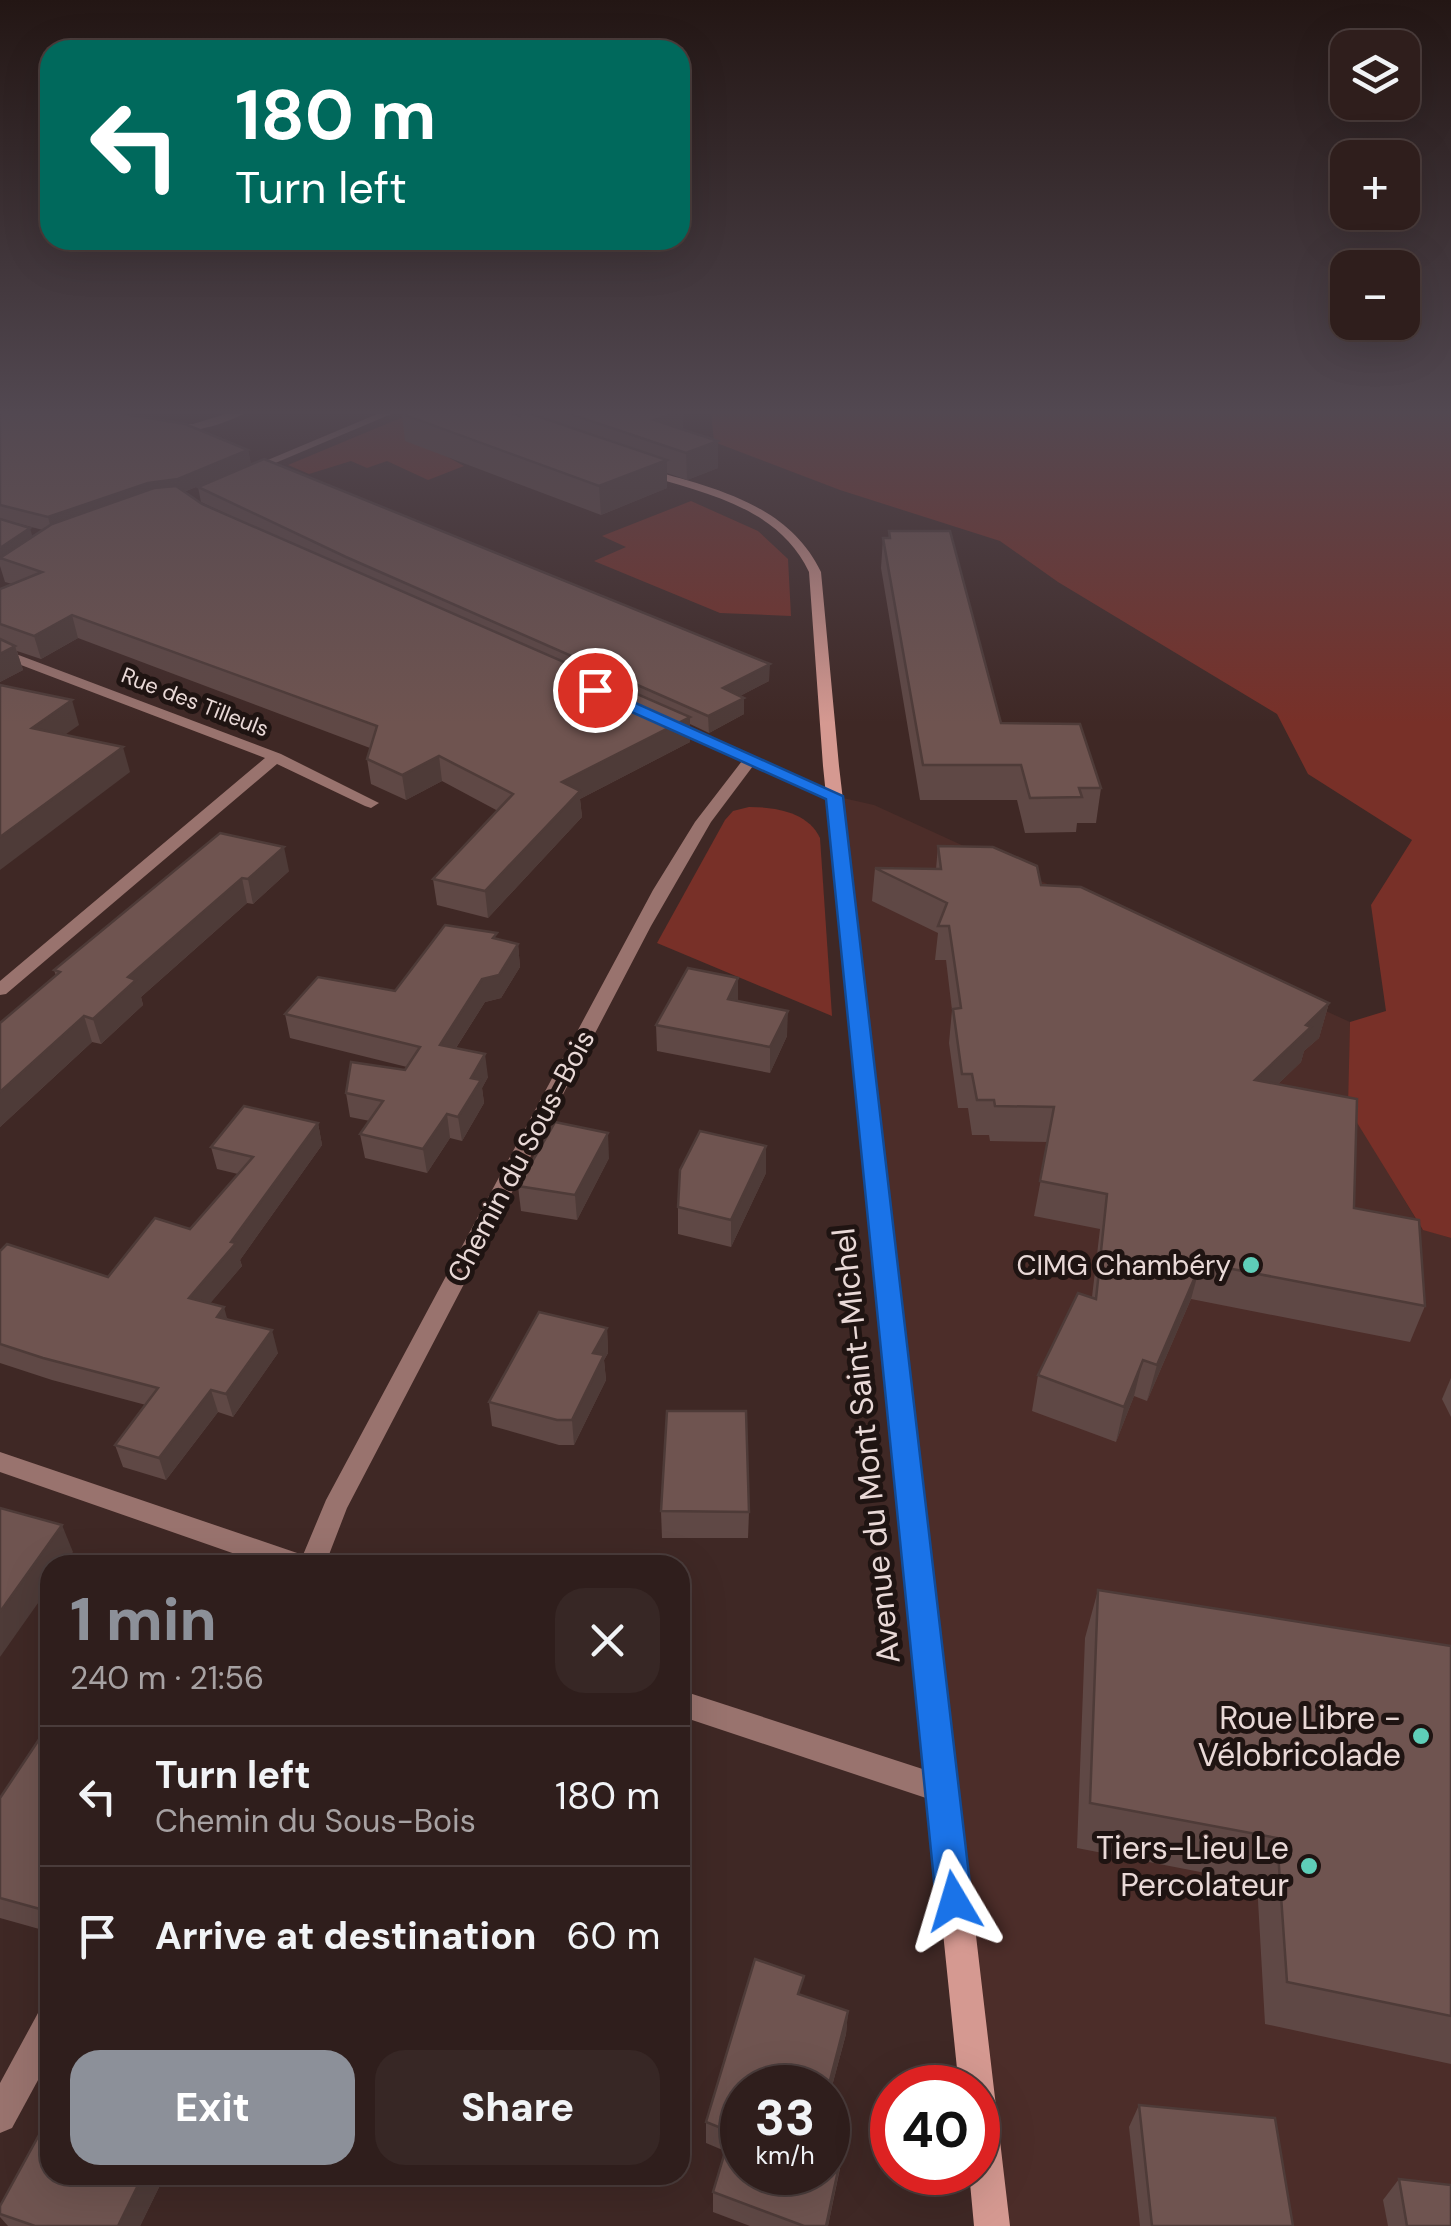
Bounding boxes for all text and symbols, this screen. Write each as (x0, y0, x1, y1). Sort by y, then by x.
map controls (1330, 30, 1420, 340)
button: layers (1330, 30, 1420, 120)
text: 180 m (235, 70, 436, 161)
icon: left (70, 80, 200, 210)
button: + (1330, 140, 1420, 230)
text: Turn left (235, 158, 407, 217)
button: − (1330, 250, 1420, 340)
pin (553, 648, 638, 733)
street label: Rue des Tilleuls (117, 661, 273, 743)
icon: arrive (568, 663, 623, 718)
street label: Chemin du Sous-Bois (439, 1023, 603, 1289)
street label: Avenue du Mont Saint-Michel (822, 1226, 910, 1666)
place label: CIMG Chambéry (1016, 1247, 1231, 1284)
marker: CIMG Chambéry (1240, 1254, 1262, 1276)
text: 1 min (70, 1580, 217, 1659)
button: close (555, 1588, 660, 1693)
text: 240 m · 21:56 (70, 1657, 264, 1699)
place label: Roue Libre - Vélobricolade (1198, 1697, 1401, 1776)
marker: Roue Libre - Vélobricolade (1410, 1725, 1432, 1747)
text: Turn left (155, 1750, 311, 1800)
icon: left (70, 1769, 125, 1824)
text: 180 m (555, 1771, 660, 1821)
text: Chemin du Sous-Bois (155, 1800, 476, 1842)
place label: Tiers-Lieu Le Percolateur (1096, 1827, 1289, 1906)
position arrow (902, 1849, 1006, 1953)
marker: Tiers-Lieu Le Percolateur (1298, 1855, 1320, 1877)
icon: arrive (70, 1909, 125, 1964)
text: Arrive at destination (155, 1911, 537, 1961)
text: 60 m (567, 1911, 660, 1961)
button: Exit (70, 2050, 355, 2165)
button: Share (375, 2050, 660, 2165)
speed limit sign: 40 (870, 2065, 1000, 2195)
text: 33 (755, 2085, 815, 2151)
text: km/h (755, 2139, 815, 2172)

